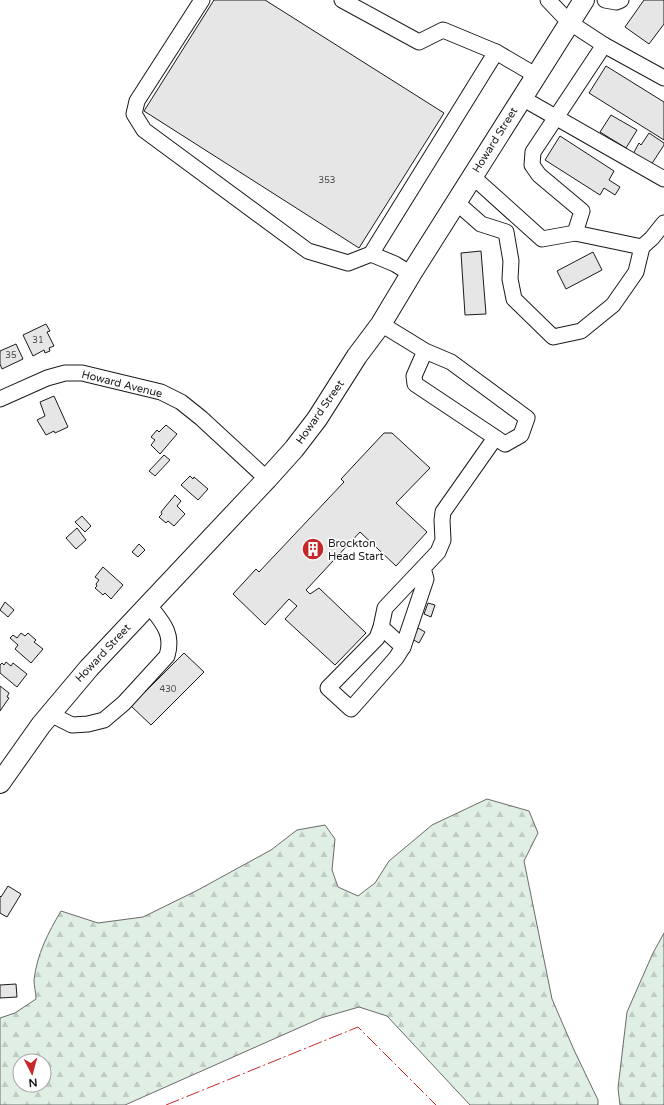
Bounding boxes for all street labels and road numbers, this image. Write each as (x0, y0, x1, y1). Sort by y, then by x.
street label: Howard Street (470, 105, 520, 175)
street label: Howard Avenue (80, 368, 164, 400)
street label: Howard Street (293, 378, 347, 446)
street label: Howard Street (73, 621, 133, 685)

